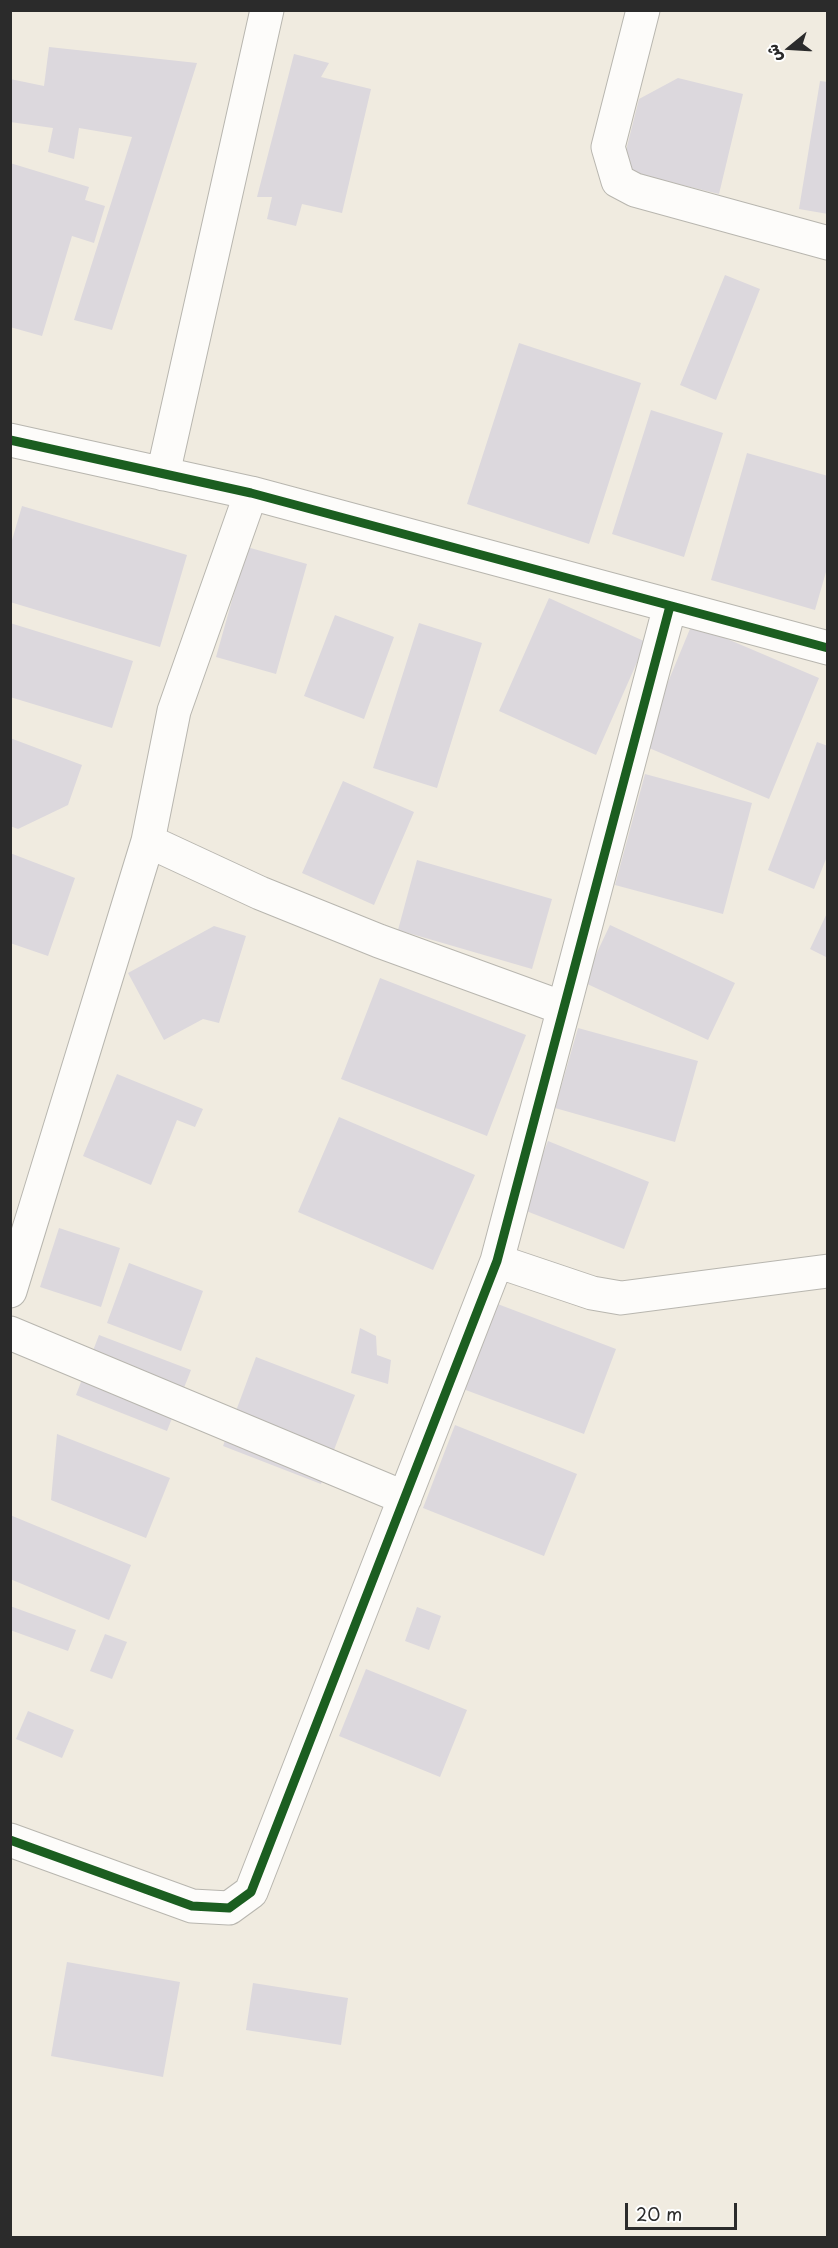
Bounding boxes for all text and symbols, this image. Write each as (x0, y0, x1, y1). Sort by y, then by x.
north arrow (760, 18, 820, 78)
text: ش (759, 41, 787, 66)
scale bar (628, 2191, 740, 2229)
text: 20 m (636, 2200, 682, 2227)

